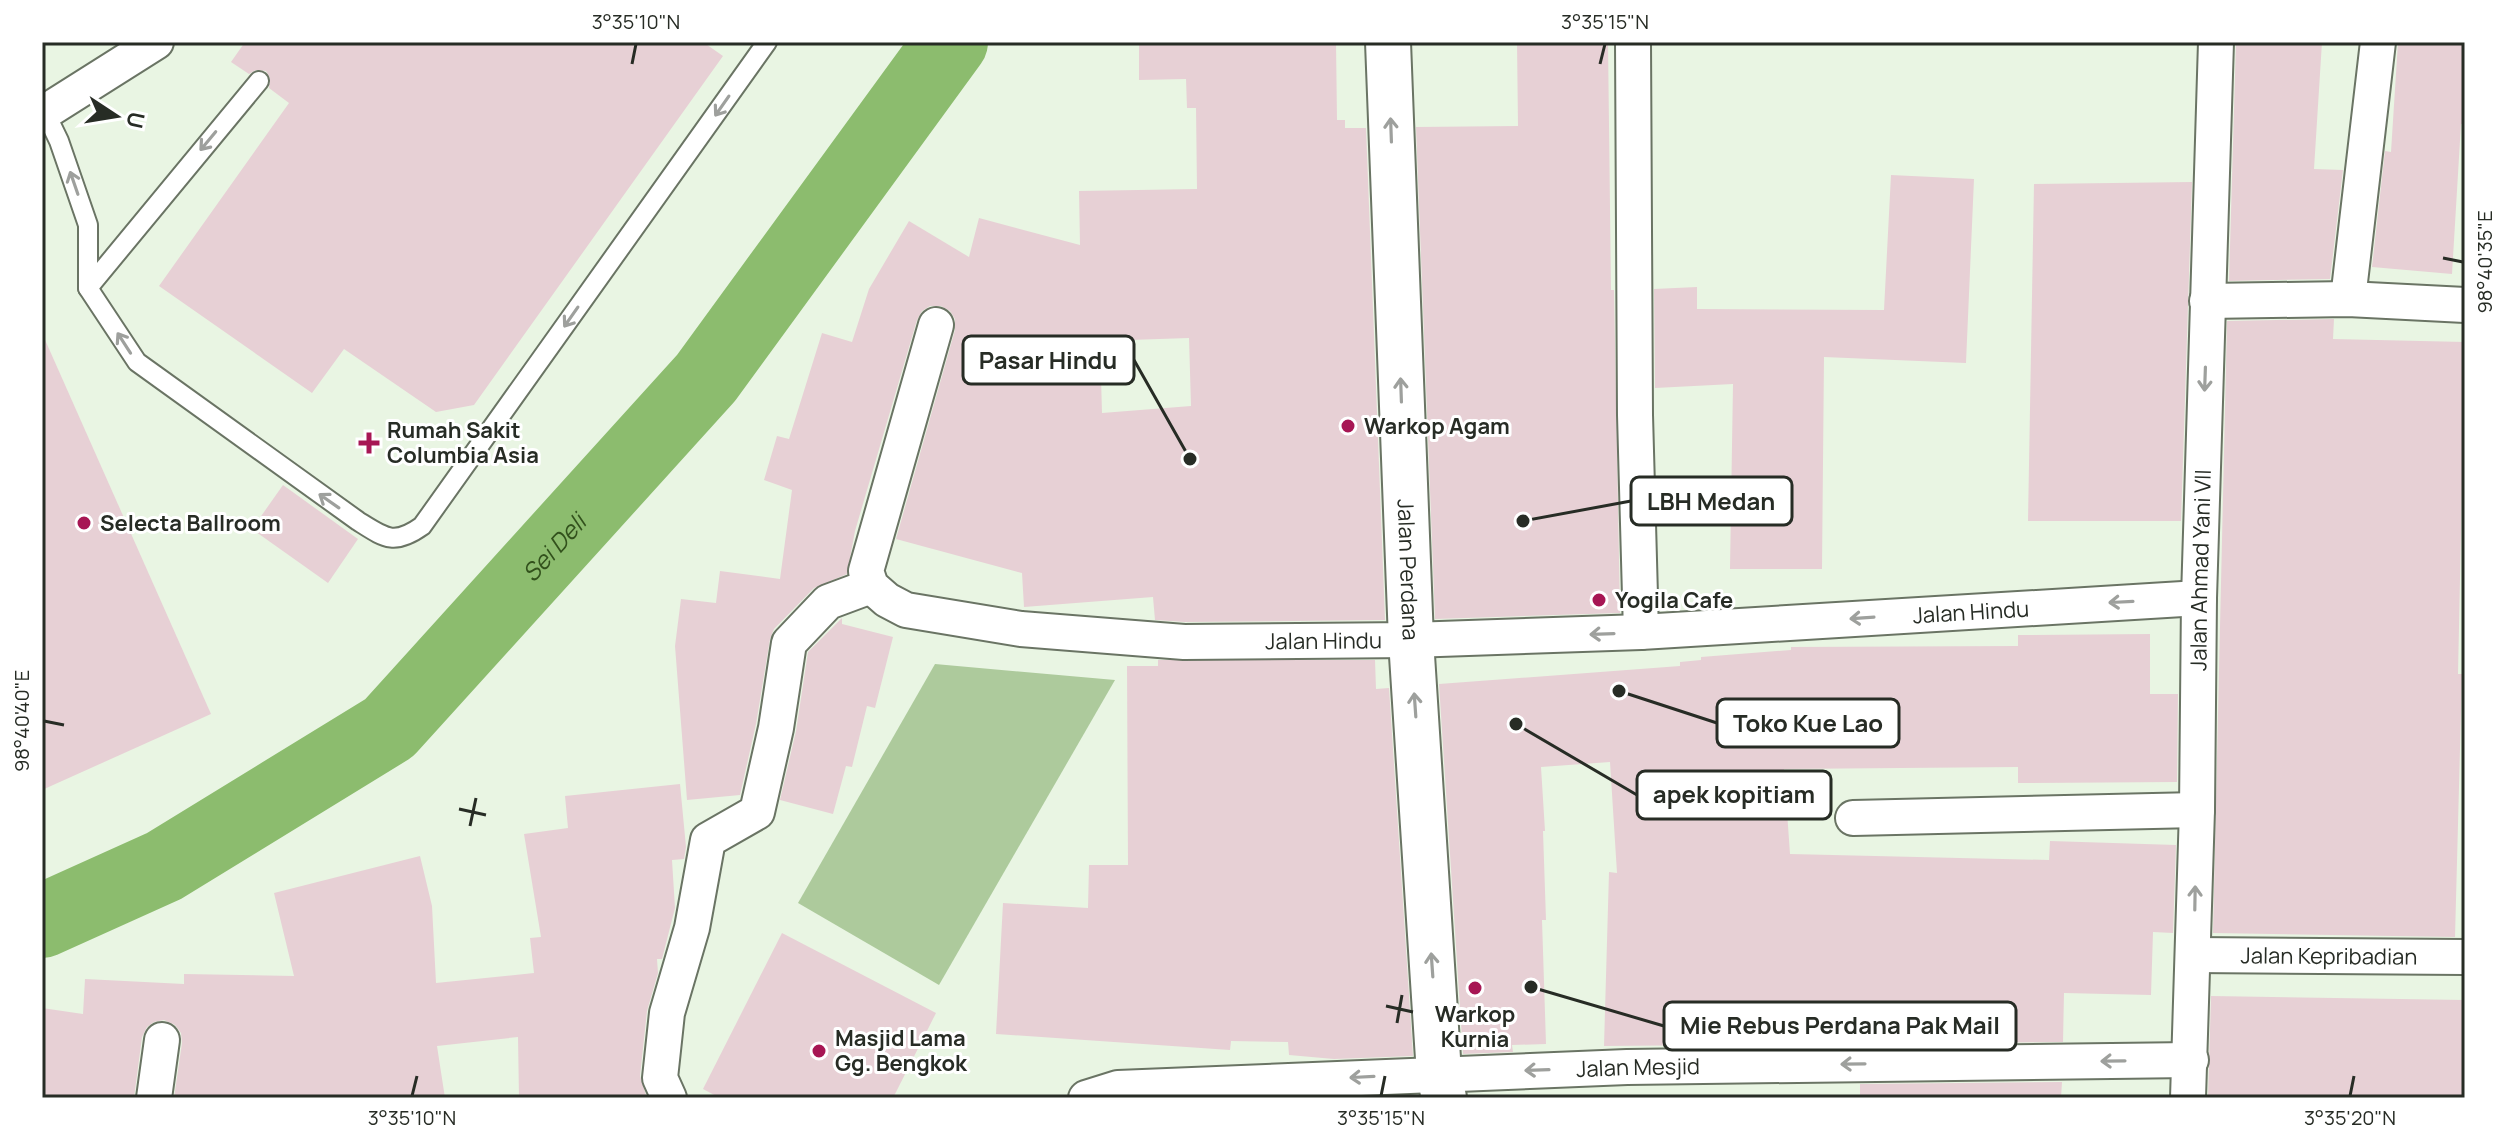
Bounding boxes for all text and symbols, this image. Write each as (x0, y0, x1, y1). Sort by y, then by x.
text: 3°35'10"N (592, 8, 680, 35)
text: 3°35'15"N (1561, 8, 1649, 35)
north arrow (76, 76, 156, 156)
one-way arrow (713, 94, 730, 116)
text: U (119, 109, 152, 131)
one-way arrow (1384, 117, 1399, 144)
one-way arrow (199, 130, 217, 150)
one-way arrow (65, 170, 80, 195)
text: 98°40'35"E (2471, 210, 2498, 314)
one-way arrow (563, 306, 579, 328)
one-way arrow (116, 332, 132, 355)
callout: Pasar Hindu (963, 336, 1134, 384)
text: Pasar Hindu (979, 343, 1117, 376)
one-way arrow (2197, 365, 2213, 392)
one-way arrow (1394, 377, 1409, 404)
place label: Warkop Agam (1364, 411, 1510, 441)
place label: Rumah Sakit Columbia Asia (387, 415, 539, 470)
marker: Warkop Agam (1339, 417, 1357, 435)
marker: Rumah Sakit Columbia Asia (358, 432, 380, 454)
street label: Jalan Ahmad Yani VII (2183, 469, 2218, 671)
callout: LBH Medan (1631, 477, 1792, 525)
text: LBH Medan (1647, 484, 1775, 517)
one-way arrow (319, 493, 341, 509)
street label: Jalan Perdana (1391, 498, 1426, 641)
water label: Sei Deli (514, 504, 595, 588)
place label: Selecta Ballroom (100, 508, 281, 538)
marker: Selecta Ballroom (75, 514, 93, 532)
place label: Yogila Cafe (1615, 585, 1733, 615)
marker: Yogila Cafe (1590, 591, 1608, 609)
street label: Jalan Hindu (1912, 593, 2030, 630)
one-way arrow (2108, 595, 2135, 610)
one-way arrow (1849, 611, 1876, 626)
street label: Jalan Hindu (1265, 625, 1382, 656)
one-way arrow (1589, 626, 1616, 641)
text: 98°40'40"E (8, 670, 35, 772)
one-way arrow (1407, 692, 1422, 719)
callout: Toko Kue Lao (1717, 699, 1899, 747)
text: Toko Kue Lao (1733, 706, 1883, 739)
callout: apek kopitiam (1637, 771, 1831, 819)
text: apek kopitiam (1653, 777, 1815, 810)
one-way arrow (2187, 885, 2203, 912)
street label: Jalan Kepribadian (2240, 940, 2418, 972)
one-way arrow (1424, 952, 1439, 979)
marker: Warkop Kurnia (1466, 979, 1484, 997)
place label: Warkop Kurnia (1435, 999, 1515, 1054)
callout: Mie Rebus Perdana Pak Mail (1664, 1002, 2016, 1050)
text: Mie Rebus Perdana Pak Mail (1680, 1008, 2000, 1041)
place label: Masjid Lama Gg. Bengkok (835, 1023, 968, 1078)
marker: Masjid Lama Gg. Bengkok (810, 1042, 828, 1060)
street label: Jalan Mesjid (1576, 1051, 1700, 1084)
one-way arrow (2100, 1053, 2127, 1068)
one-way arrow (1840, 1056, 1867, 1072)
one-way arrow (1524, 1063, 1551, 1078)
one-way arrow (1349, 1070, 1376, 1085)
text: 3°35'10"N (368, 1104, 456, 1131)
text: 3°35'15"N (1337, 1104, 1425, 1131)
text: 3°35'20"N (2304, 1104, 2396, 1131)

